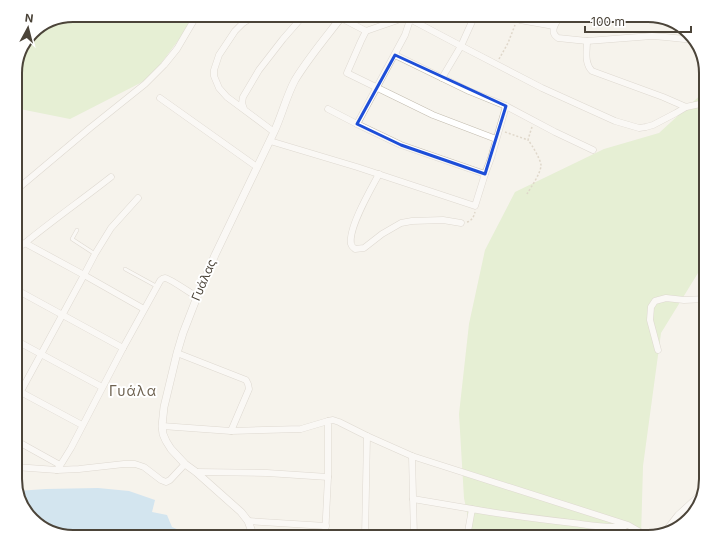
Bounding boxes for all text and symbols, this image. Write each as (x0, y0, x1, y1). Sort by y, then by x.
north arrow (8, 8, 48, 48)
scale bar (585, 8, 691, 34)
text: N (24, 11, 34, 26)
text: 100 m (591, 14, 625, 29)
street label: Γυάλας (188, 257, 219, 303)
district label: Γυάλα (109, 382, 157, 399)

